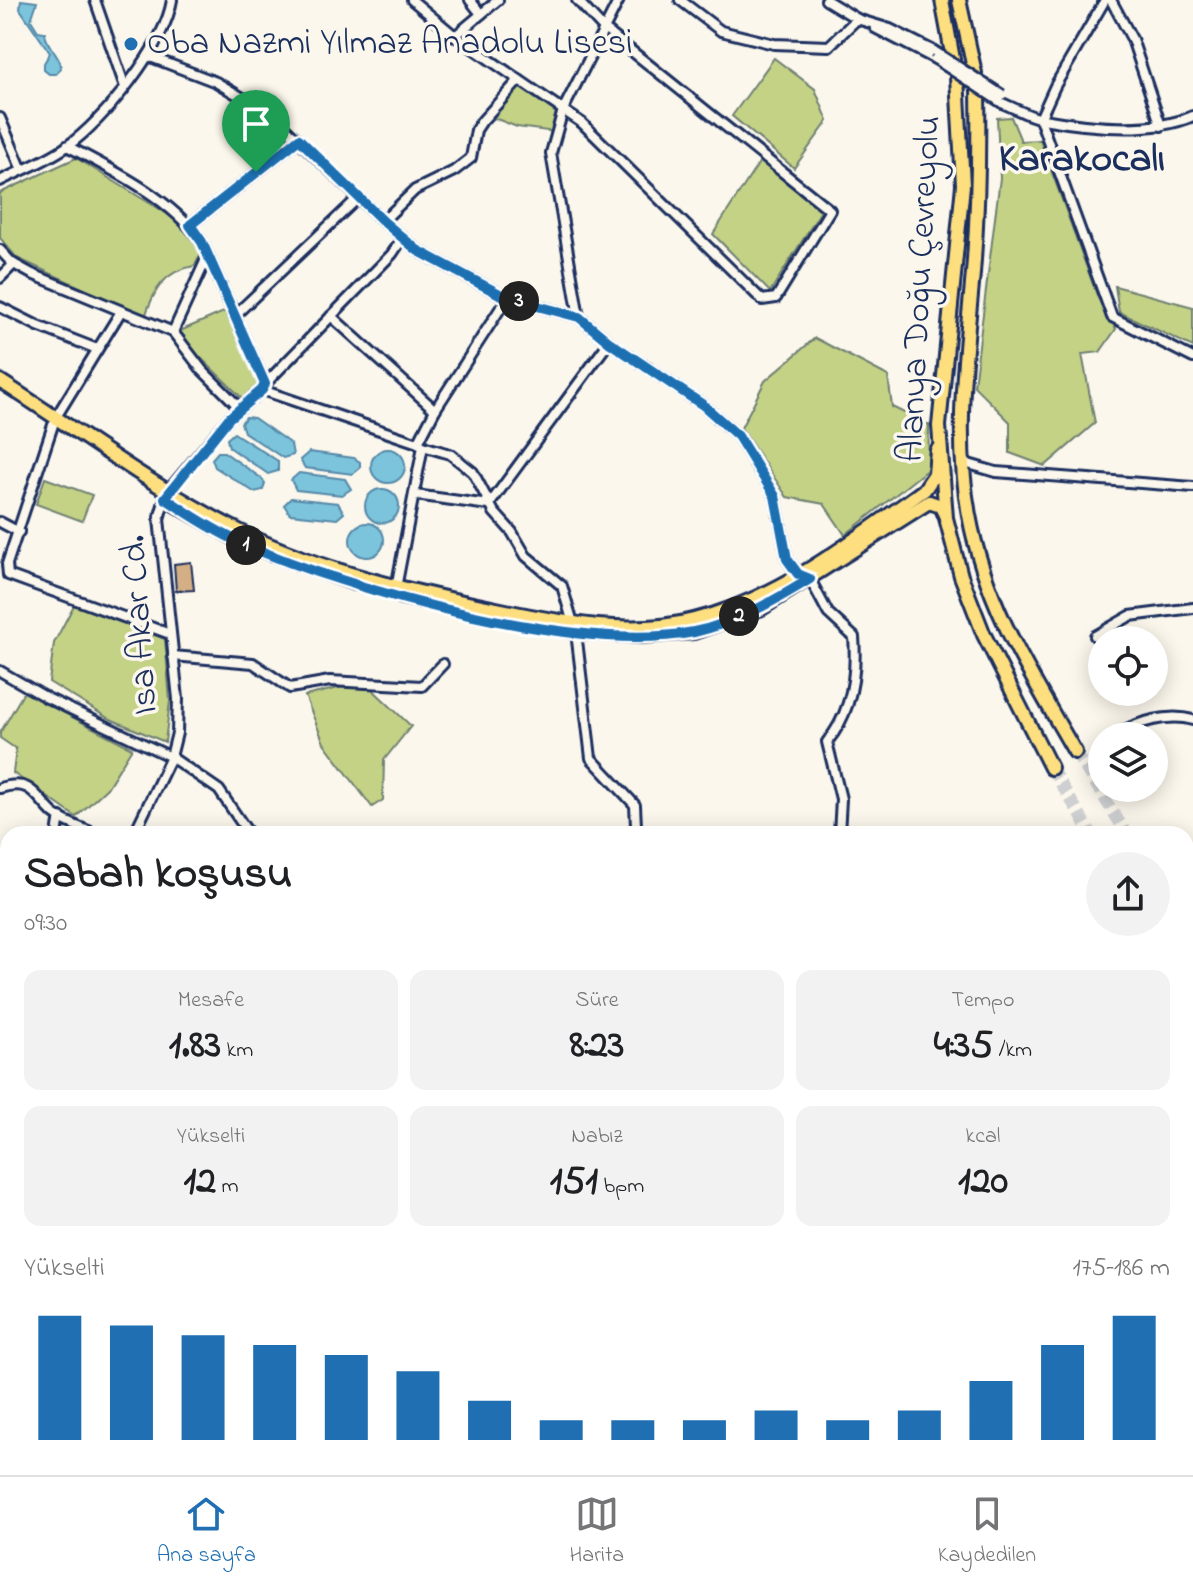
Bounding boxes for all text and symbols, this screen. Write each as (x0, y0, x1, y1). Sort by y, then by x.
place label: Oba Nazmi Yılmaz Anadolu Lisesi (147, 18, 633, 71)
marker: Oba Nazmi Yılmaz Anadolu Lisesi (122, 35, 140, 53)
pin (222, 90, 290, 172)
icon: arrive (234, 102, 278, 146)
street label: Alanya Doğu Çevreyolu (885, 114, 957, 464)
district label: Karakocalı (999, 131, 1165, 190)
pin: 3 (499, 281, 539, 321)
text: 3 (514, 285, 524, 317)
pin: 1 (226, 525, 266, 565)
text: 1 (243, 529, 250, 561)
street label: Isa Akar Cd. (108, 533, 174, 717)
pin: 2 (719, 596, 759, 636)
text: 2 (734, 600, 744, 632)
map controls (1088, 626, 1168, 802)
button: locate (1088, 626, 1168, 706)
button: layers (1088, 722, 1168, 802)
text: Sabah koşusu (24, 843, 292, 907)
button: share (1086, 852, 1170, 936)
text: 09:30 (24, 905, 67, 943)
text: Mesafe (178, 985, 244, 1017)
text: Süre (575, 985, 619, 1017)
text: Tempo (952, 985, 1014, 1017)
text: 1.83 (169, 1017, 221, 1076)
text: 8:23 (570, 1017, 624, 1076)
text: 4:35 (934, 1017, 993, 1076)
text: km (221, 1035, 253, 1067)
text: /km (993, 1035, 1032, 1067)
text: Yükselti (177, 1121, 245, 1153)
text: Nabız (571, 1121, 623, 1153)
text: kcal (966, 1121, 1000, 1153)
text: 12 (183, 1153, 216, 1212)
text: 151 (550, 1153, 598, 1212)
text: 120 (958, 1153, 1008, 1212)
text: m (216, 1171, 239, 1203)
text: bpm (598, 1171, 644, 1203)
text: Yükselti (24, 1250, 105, 1288)
text: 175–186 m (1073, 1250, 1170, 1288)
tab: Ana sayfa (157, 1492, 256, 1572)
tab: Harita (570, 1492, 624, 1572)
tab: Kaydedilen (938, 1492, 1036, 1572)

